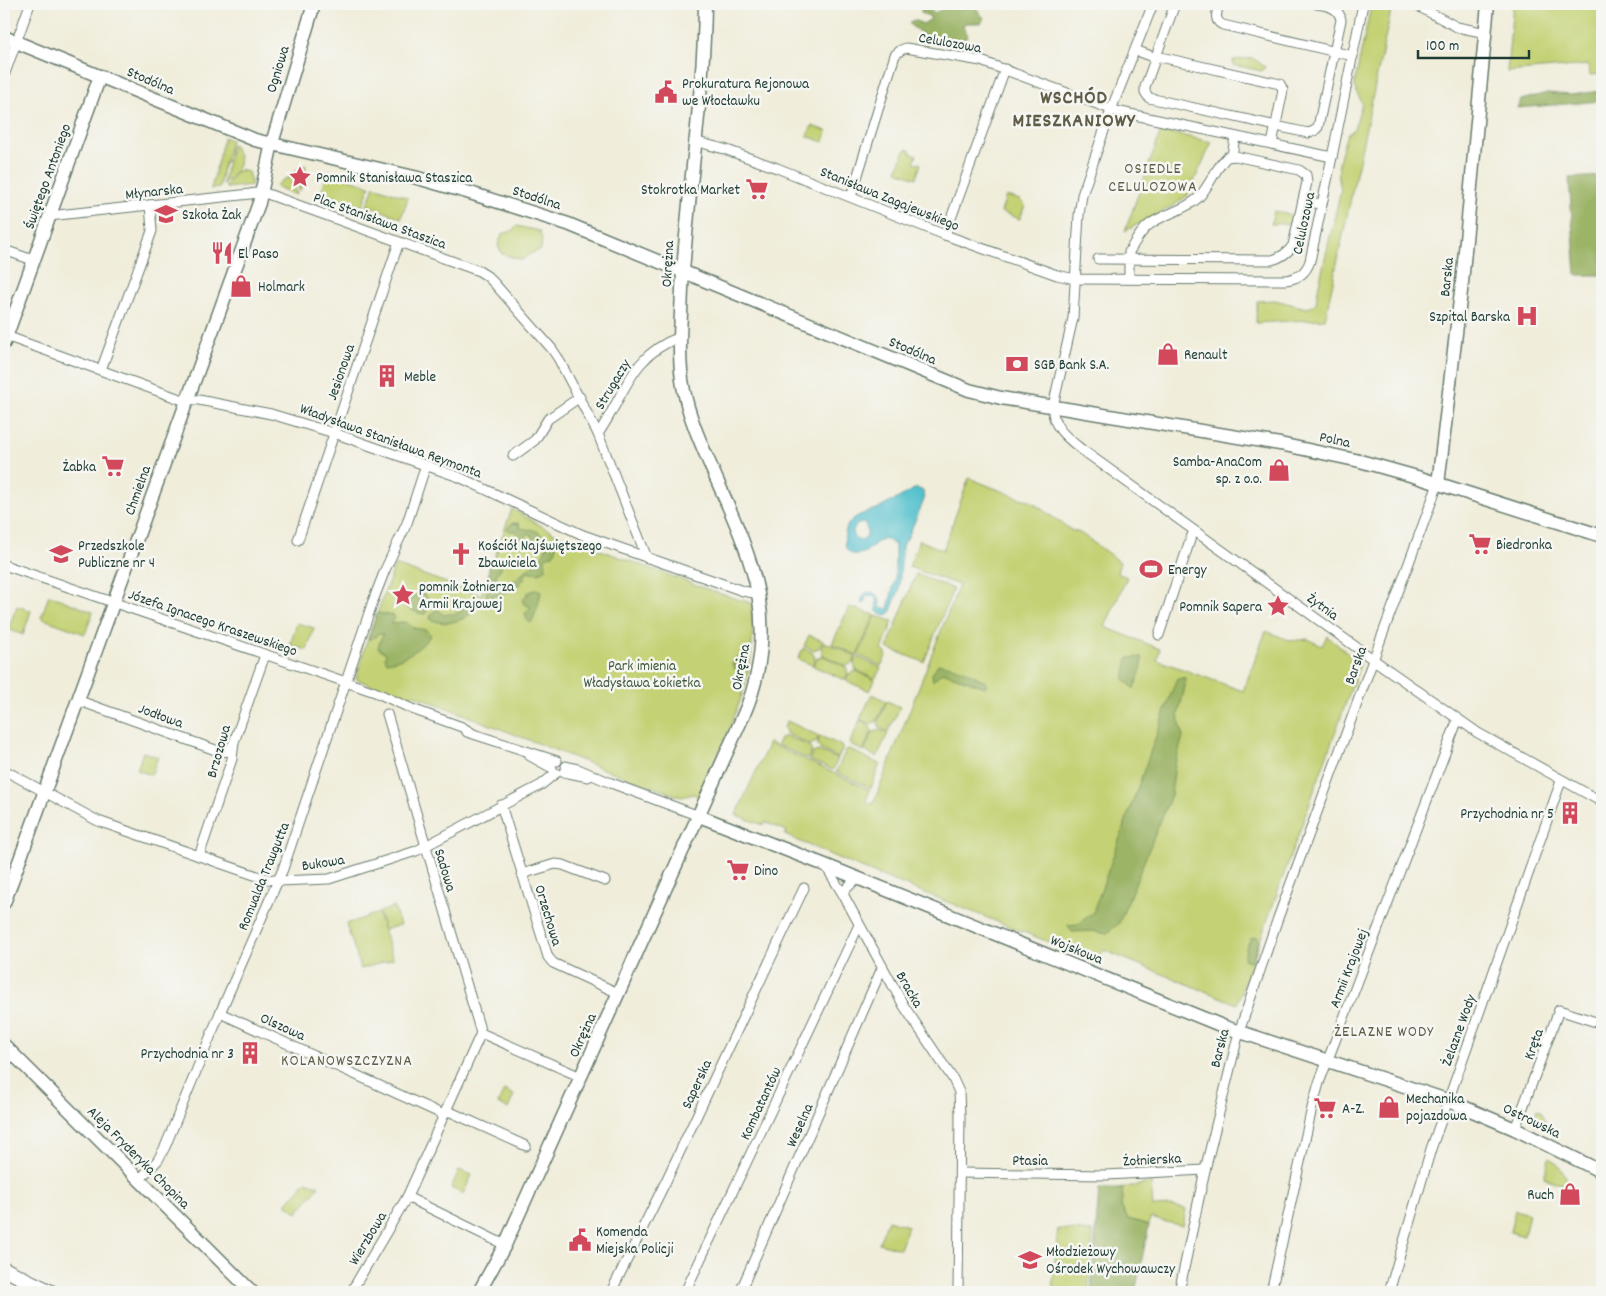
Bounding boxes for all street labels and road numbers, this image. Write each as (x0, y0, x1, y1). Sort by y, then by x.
street label: Celulozowa (917, 28, 984, 60)
street label: Ogniowa (261, 42, 297, 96)
street label: Stodólna (123, 62, 178, 102)
street label: Świętego Antoniego (20, 121, 78, 233)
street label: Stanisława Zagajewskiego (816, 162, 963, 238)
street label: Młynarska (124, 179, 185, 207)
street label: Stodólna (509, 181, 565, 217)
street label: Plac Stanisława Staszica (310, 188, 450, 256)
street label: Celulozowa (1288, 189, 1323, 257)
street label: Okrężna (657, 239, 681, 288)
street label: Barska (1435, 256, 1461, 298)
street label: Stodólna (885, 332, 940, 372)
street label: Jesionowa (322, 341, 362, 404)
street label: Strugaczy (590, 355, 638, 415)
street label: Władysława Stanisława Reymonta (296, 399, 485, 485)
street label: Polna (1317, 427, 1353, 455)
street label: Chmielna (120, 462, 158, 519)
street label: Józefa Ignacego Kraszewskiego (125, 585, 300, 663)
street label: Żytnia (1301, 588, 1343, 627)
street label: Okrężna (727, 641, 757, 692)
street label: Barska (1340, 643, 1374, 688)
street label: Jodłowa (135, 699, 187, 735)
street label: Brzozowa (202, 722, 238, 781)
street label: Romualda Traugutta (233, 818, 297, 934)
street label: Sadowa (427, 846, 461, 896)
street label: Bukowa (300, 850, 347, 878)
street label: Orzechowa (527, 882, 567, 950)
street label: Armii Krajowej (1325, 926, 1375, 1012)
street label: Wojskowa (1047, 930, 1107, 972)
street label: Bracka (889, 968, 928, 1013)
street label: Żelazne Wody (1437, 991, 1483, 1070)
street label: Olszowa (256, 1008, 309, 1048)
street label: Okrężna (564, 1009, 604, 1062)
street label: Kręta (1519, 1025, 1551, 1063)
street label: Barska (1206, 1026, 1237, 1070)
street label: Saperska (677, 1056, 719, 1113)
street label: Kombatantów (735, 1063, 789, 1144)
street label: Ostrowska (1498, 1098, 1565, 1146)
street label: Weselna (781, 1100, 821, 1151)
street label: Aleja Fryderyka Chopina (81, 1102, 195, 1216)
street label: Żołnierska (1122, 1148, 1183, 1174)
street label: Ptasia (1012, 1151, 1049, 1173)
street label: Wierzbowa (344, 1207, 394, 1270)

